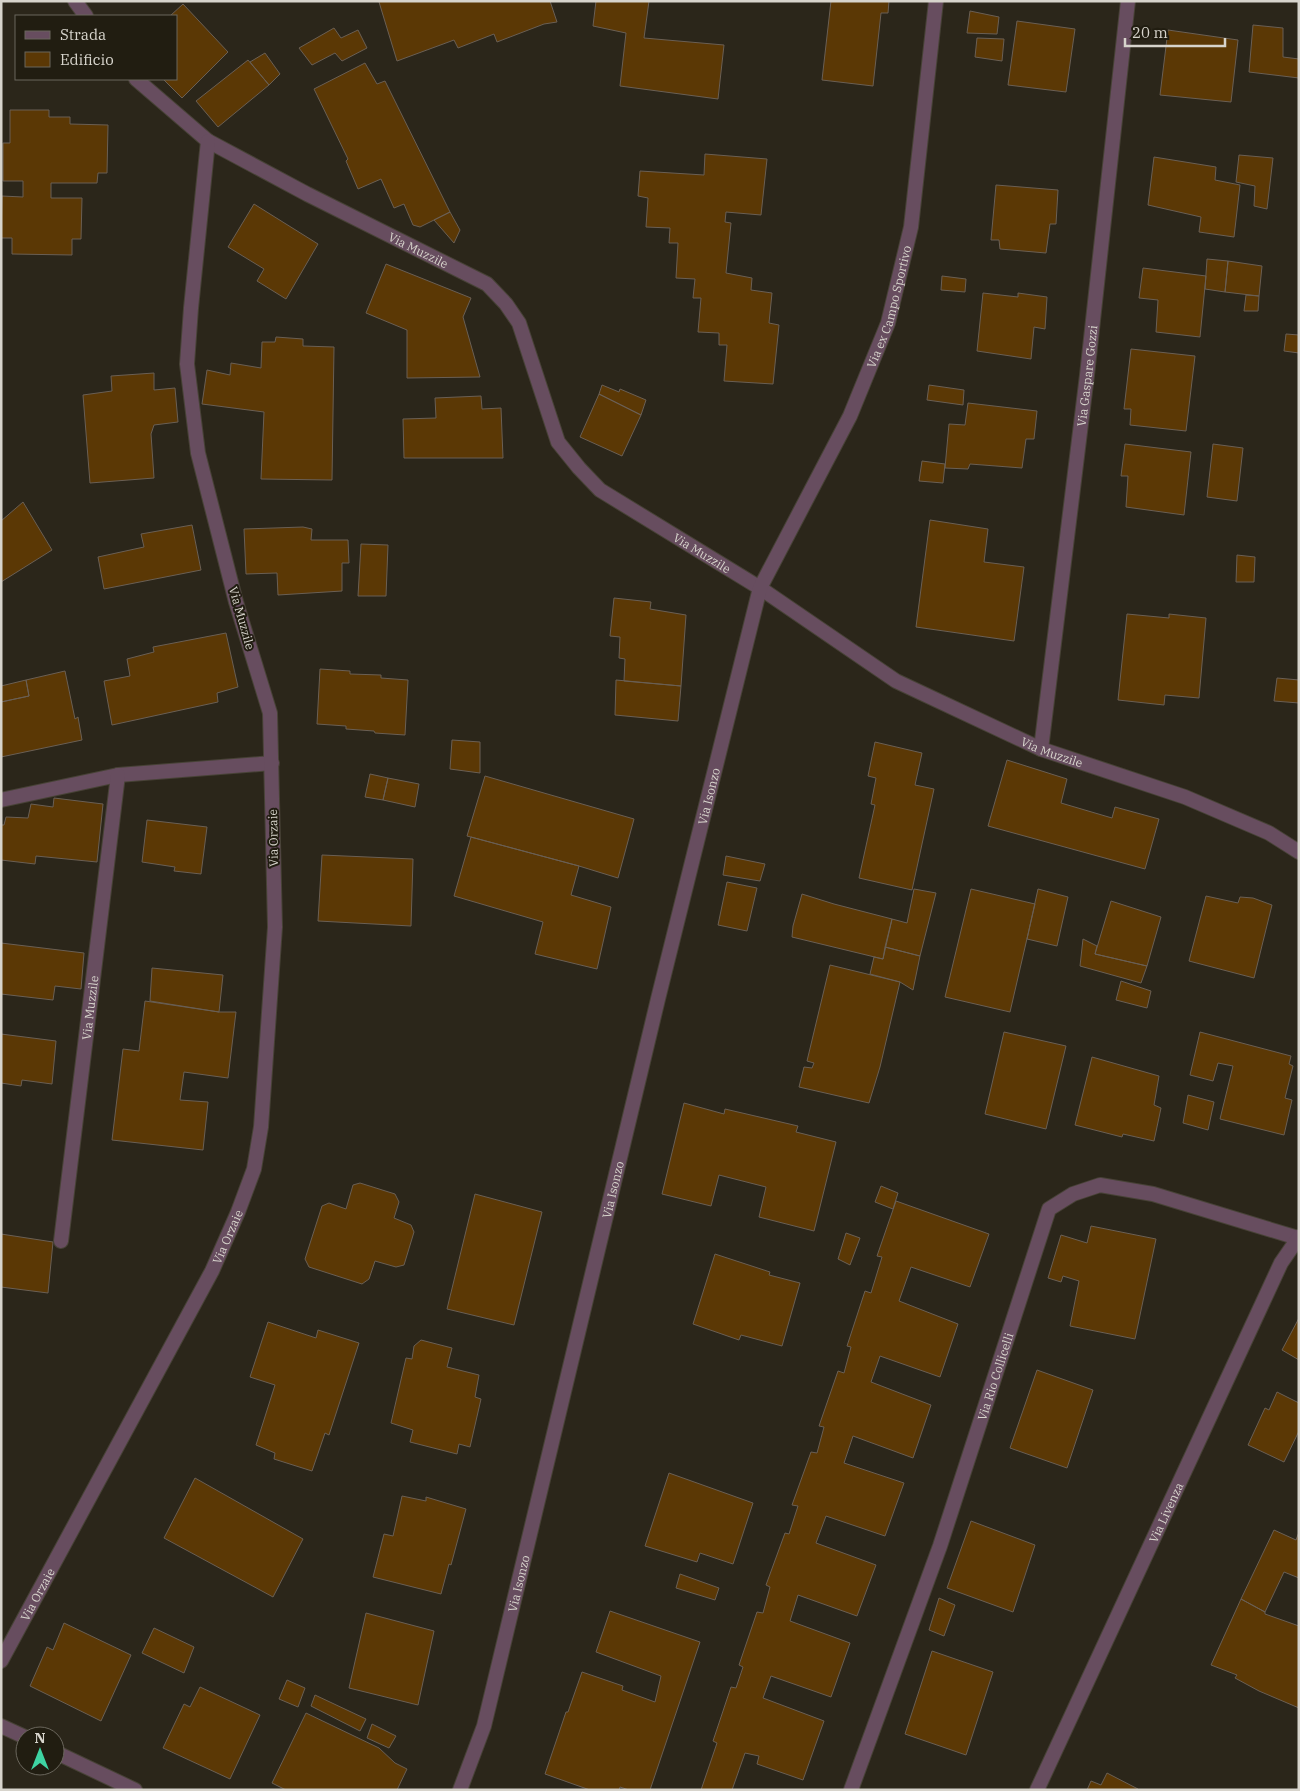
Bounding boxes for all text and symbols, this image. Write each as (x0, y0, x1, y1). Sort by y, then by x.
legend (15, 15, 178, 80)
scale bar (1125, 15, 1225, 47)
text: 20 m (1132, 23, 1168, 42)
text: Strada (60, 25, 106, 44)
text: Edificio (60, 50, 114, 69)
street label: Via Muzzile (386, 229, 451, 271)
street label: Via ex Campo Sportivo (863, 244, 914, 370)
street label: Via Gaspare Gozzi (1073, 324, 1100, 427)
street label: Via Muzzile (671, 529, 734, 576)
street label: Via Muzzile (226, 585, 258, 651)
street label: Via Muzzile (1019, 733, 1085, 770)
street label: Via Isonzo (694, 766, 723, 826)
street label: Via Orzaie (265, 809, 281, 867)
street label: Via Muzzile (78, 975, 101, 1041)
street label: Via Isonzo (598, 1159, 627, 1220)
street label: Via Orzaie (209, 1207, 246, 1266)
street label: Via Rio Collicelli (974, 1330, 1016, 1422)
street label: Via Livenza (1145, 1479, 1186, 1545)
street label: Via Isonzo (504, 1553, 532, 1613)
street label: Via Orzaie (17, 1565, 57, 1623)
north arrow (15, 1726, 65, 1776)
text: N (34, 1729, 46, 1747)

